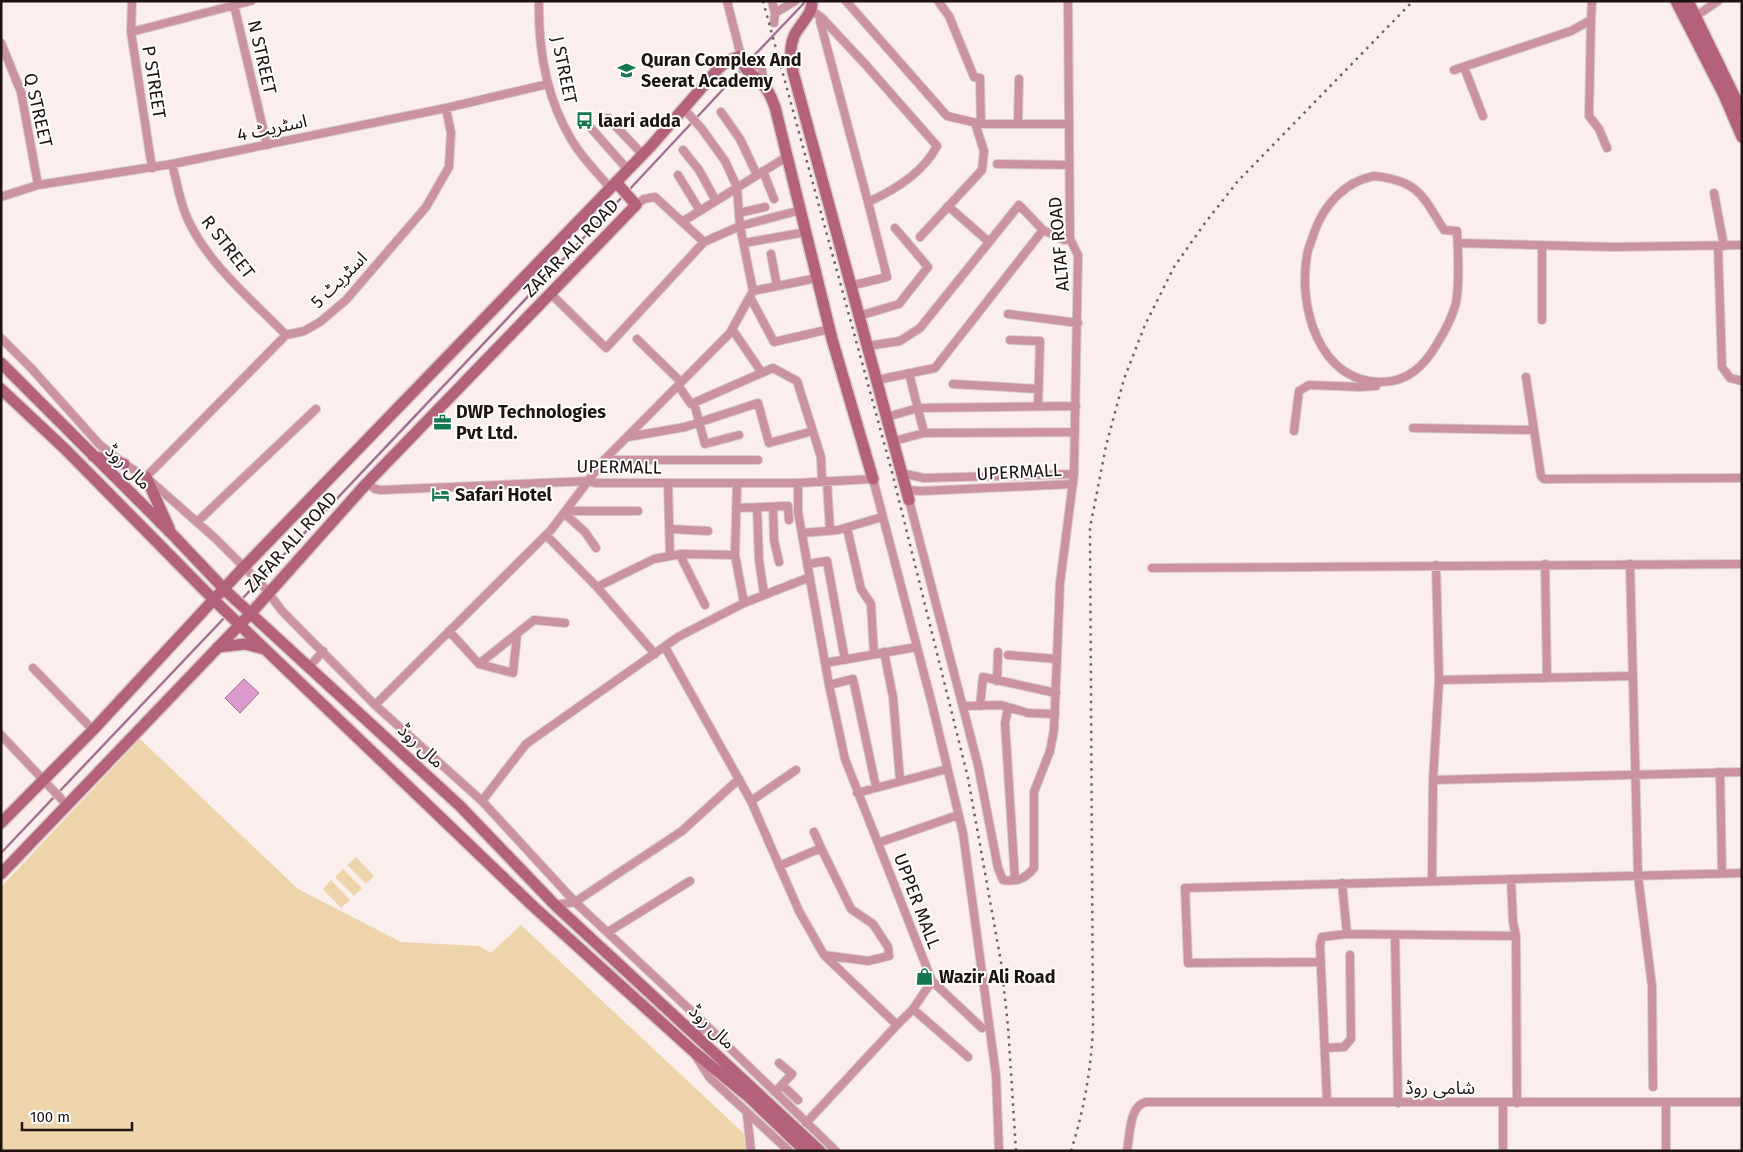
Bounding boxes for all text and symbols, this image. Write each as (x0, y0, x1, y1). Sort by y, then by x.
street label: N STREET (243, 18, 281, 97)
street label: J STREET (546, 34, 582, 106)
street label: P STREET (137, 44, 171, 121)
place label: Quran Complex And Seerat Academy (641, 49, 802, 92)
school or university icon: Quran Complex And Seerat Academy (617, 60, 637, 80)
street label: Q STREET (19, 71, 57, 150)
street label: اسٹریٹ 4 (235, 110, 309, 146)
place label: laari adda (598, 110, 681, 132)
bus stop icon: laari adda (574, 111, 594, 131)
street label: ZAFAR ALI ROAD (519, 194, 623, 302)
street label: ALTAF ROAD (1044, 196, 1074, 292)
street label: R STREET (197, 211, 260, 283)
street label: اسٹریٹ 5 (306, 247, 372, 313)
place label: DWP Technologies Pvt Ltd. (456, 401, 606, 444)
office icon: DWP Technologies Pvt Ltd. (432, 412, 452, 432)
street label: مال روڈ (100, 440, 156, 494)
street label: UPERMALL (576, 455, 662, 479)
street label: UPERMALL (976, 459, 1062, 485)
place label: Safari Hotel (455, 484, 553, 506)
hotel icon: Safari Hotel (431, 485, 451, 505)
street label: ZAFAR ALI ROAD (240, 487, 342, 597)
street label: مال روڈ (393, 719, 449, 773)
street label: UPPER MALL (889, 850, 945, 952)
place label: Wazir Ali Road (939, 966, 1056, 988)
shop icon: Wazir Ali Road (915, 967, 935, 987)
street label: مال روڈ (684, 1000, 740, 1054)
street label: شامی روڈ (1405, 1077, 1475, 1099)
scale bar (22, 1100, 132, 1132)
text: 100 m (30, 1108, 70, 1126)

